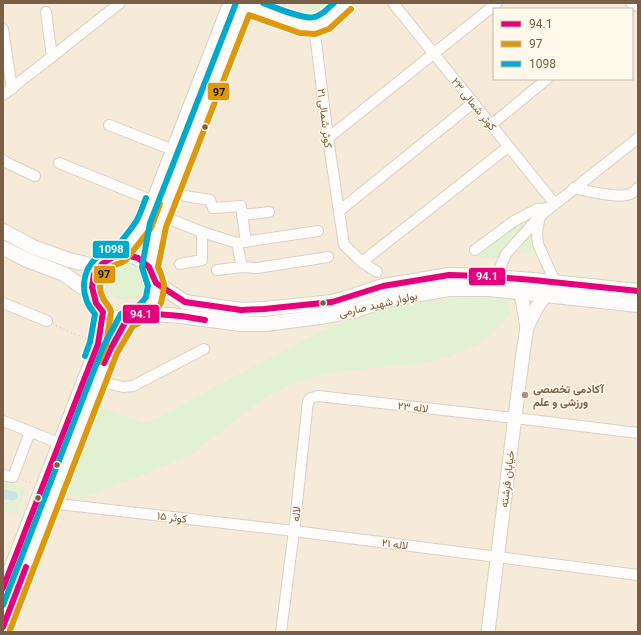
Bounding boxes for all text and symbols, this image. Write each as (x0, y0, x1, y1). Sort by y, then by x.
legend (493, 8, 633, 80)
text: 94.1 (529, 17, 552, 31)
text: 97 (529, 37, 543, 51)
text: 1098 (529, 57, 556, 71)
street label: کوثر شمالی ۲۳ (448, 75, 499, 133)
line badge: 97 (207, 82, 230, 101)
text: 97 (213, 86, 225, 99)
street label: کوثر شمالی ۲۱ (314, 88, 335, 149)
unlabelled marker (200, 122, 210, 132)
line badge: 1098 (92, 240, 130, 259)
text: 1098 (98, 243, 124, 256)
line badge: 97 (93, 265, 116, 284)
line badge: 94.1 (468, 267, 506, 286)
text: 97 (98, 268, 110, 281)
text: 94.1 (476, 270, 498, 283)
street label: بولوار شهید صارمی (338, 289, 419, 320)
unlabelled marker (318, 298, 328, 308)
line badge: 94.1 (122, 304, 160, 324)
text: 94.1 (130, 308, 152, 321)
place label: آکادمی تخصصی ورزشی و علم (533, 383, 605, 410)
marker: آکادمی تخصصی ورزشی و علم (520, 390, 530, 400)
street label: لاله ۲۳ (397, 399, 429, 416)
street label: خیابان فرشته (498, 450, 517, 508)
unlabelled marker (52, 460, 62, 470)
unlabelled marker (33, 493, 43, 503)
street label: لاله (289, 506, 304, 522)
street label: کوثر ۱۵ (156, 509, 188, 526)
street label: لاله ۲۱ (381, 536, 409, 553)

